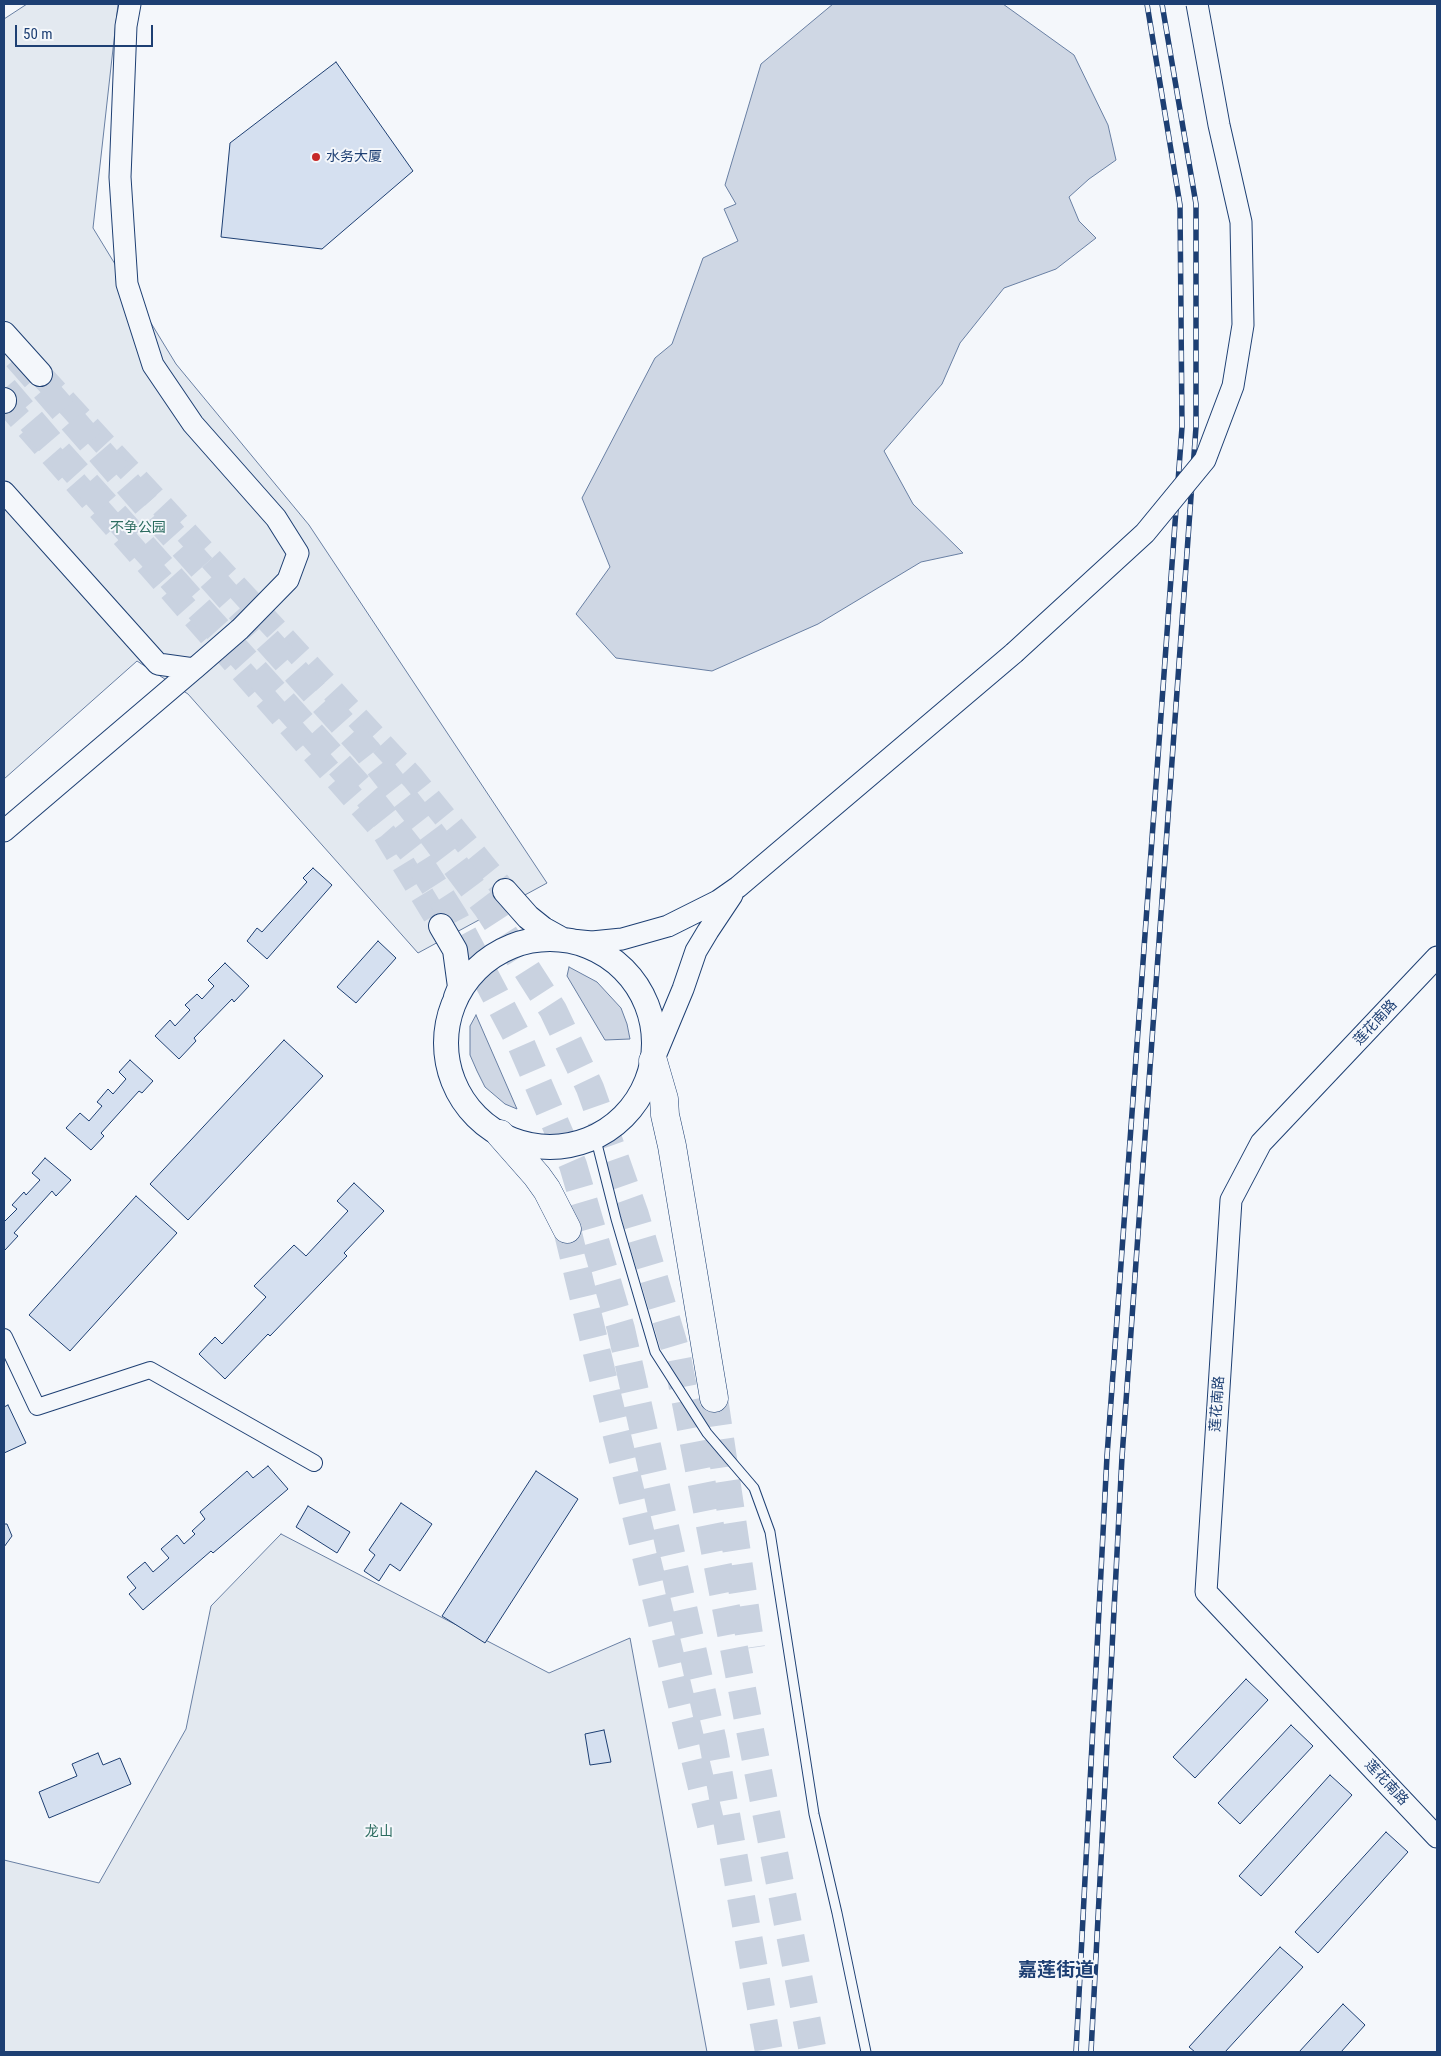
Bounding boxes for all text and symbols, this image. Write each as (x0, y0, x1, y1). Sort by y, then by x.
scale bar (18, 15, 155, 47)
text: 50 m (23, 25, 53, 43)
place label: 水务大厦 (326, 149, 382, 165)
marker: 水务大厦 (310, 151, 322, 163)
park label: 不争公园 (110, 520, 166, 536)
street label: 莲花南路 (1351, 997, 1401, 1049)
street label: 莲花南路 (1208, 1375, 1228, 1433)
street label: 莲花南路 (1361, 1757, 1411, 1809)
park label: 龙山 (365, 1824, 393, 1840)
district label: 嘉莲街道 (1018, 1960, 1094, 1982)

